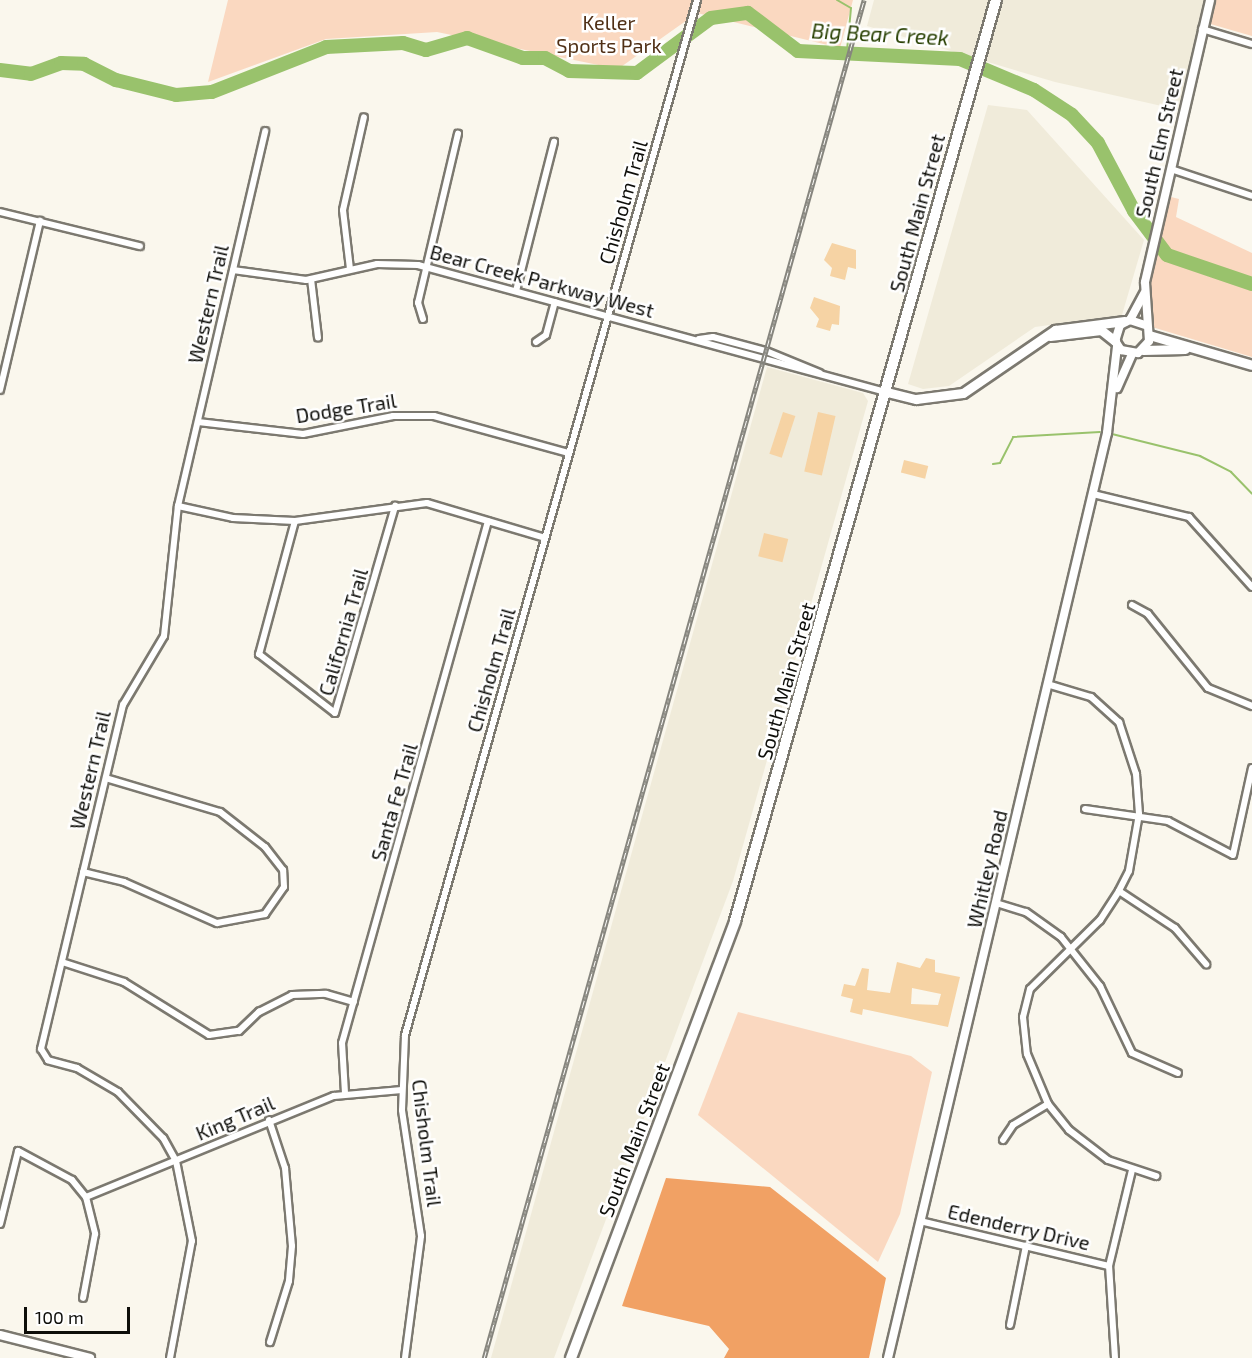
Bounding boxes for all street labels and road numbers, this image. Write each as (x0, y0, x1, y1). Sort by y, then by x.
street label: South Elm Street (1130, 66, 1188, 220)
street label: South Main Street (884, 131, 950, 295)
street label: Chisholm Trail (594, 137, 652, 267)
street label: Bear Creek Parkway West (427, 239, 657, 323)
street label: Western Trail (183, 242, 233, 366)
street label: Dodge Trail (294, 388, 398, 428)
street label: California Trail (313, 565, 373, 699)
street label: South Main Street (752, 599, 820, 763)
street label: Chisholm Trail (462, 605, 520, 735)
street label: Western Trail (65, 708, 115, 832)
street label: Santa Fe Trail (366, 740, 422, 864)
street label: Whitley Road (962, 807, 1012, 931)
street label: South Main Street (594, 1060, 674, 1220)
street label: Chisholm Trail (407, 1078, 447, 1208)
street label: King Trail (192, 1091, 278, 1145)
street label: Edenderry Drive (945, 1199, 1093, 1255)

